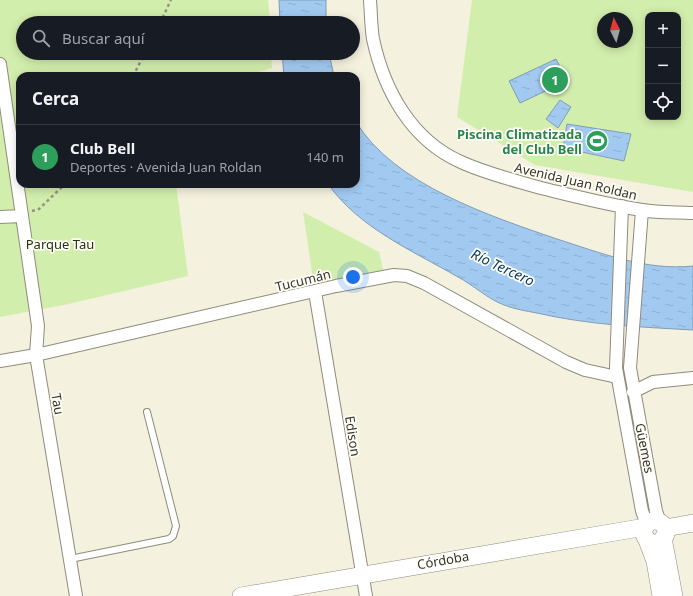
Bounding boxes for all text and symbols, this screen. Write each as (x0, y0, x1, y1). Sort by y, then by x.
north arrow (597, 12, 633, 48)
map controls (645, 12, 681, 120)
button: + (645, 12, 681, 48)
search box (16, 16, 360, 60)
icon: search (30, 27, 52, 49)
text: Buscar aquí (62, 28, 145, 48)
button: − (645, 48, 681, 84)
pin: 1 (542, 65, 568, 95)
button: locate (645, 84, 681, 120)
text: Cerca (32, 87, 79, 110)
place label: Piscina Climatizada del Club Bell (457, 125, 582, 158)
sports icon: Piscina Climatizada del Club Bell (584, 128, 610, 154)
text: Club Bell (70, 138, 135, 158)
text: 1 (41, 148, 49, 166)
text: 140 m (306, 148, 344, 166)
text: Deportes · Avenida Juan Roldan (70, 158, 262, 176)
street label: Avenida Juan Roldan (513, 158, 639, 204)
park label: Parque Tau (26, 235, 94, 253)
water label: Río Tercero (468, 244, 538, 290)
street label: Tucumán (273, 264, 333, 296)
your location (343, 267, 363, 287)
street label: Tau (47, 392, 69, 416)
street label: Edison (341, 414, 365, 458)
street label: Güemes (631, 421, 659, 475)
street label: Córdoba (416, 547, 470, 573)

